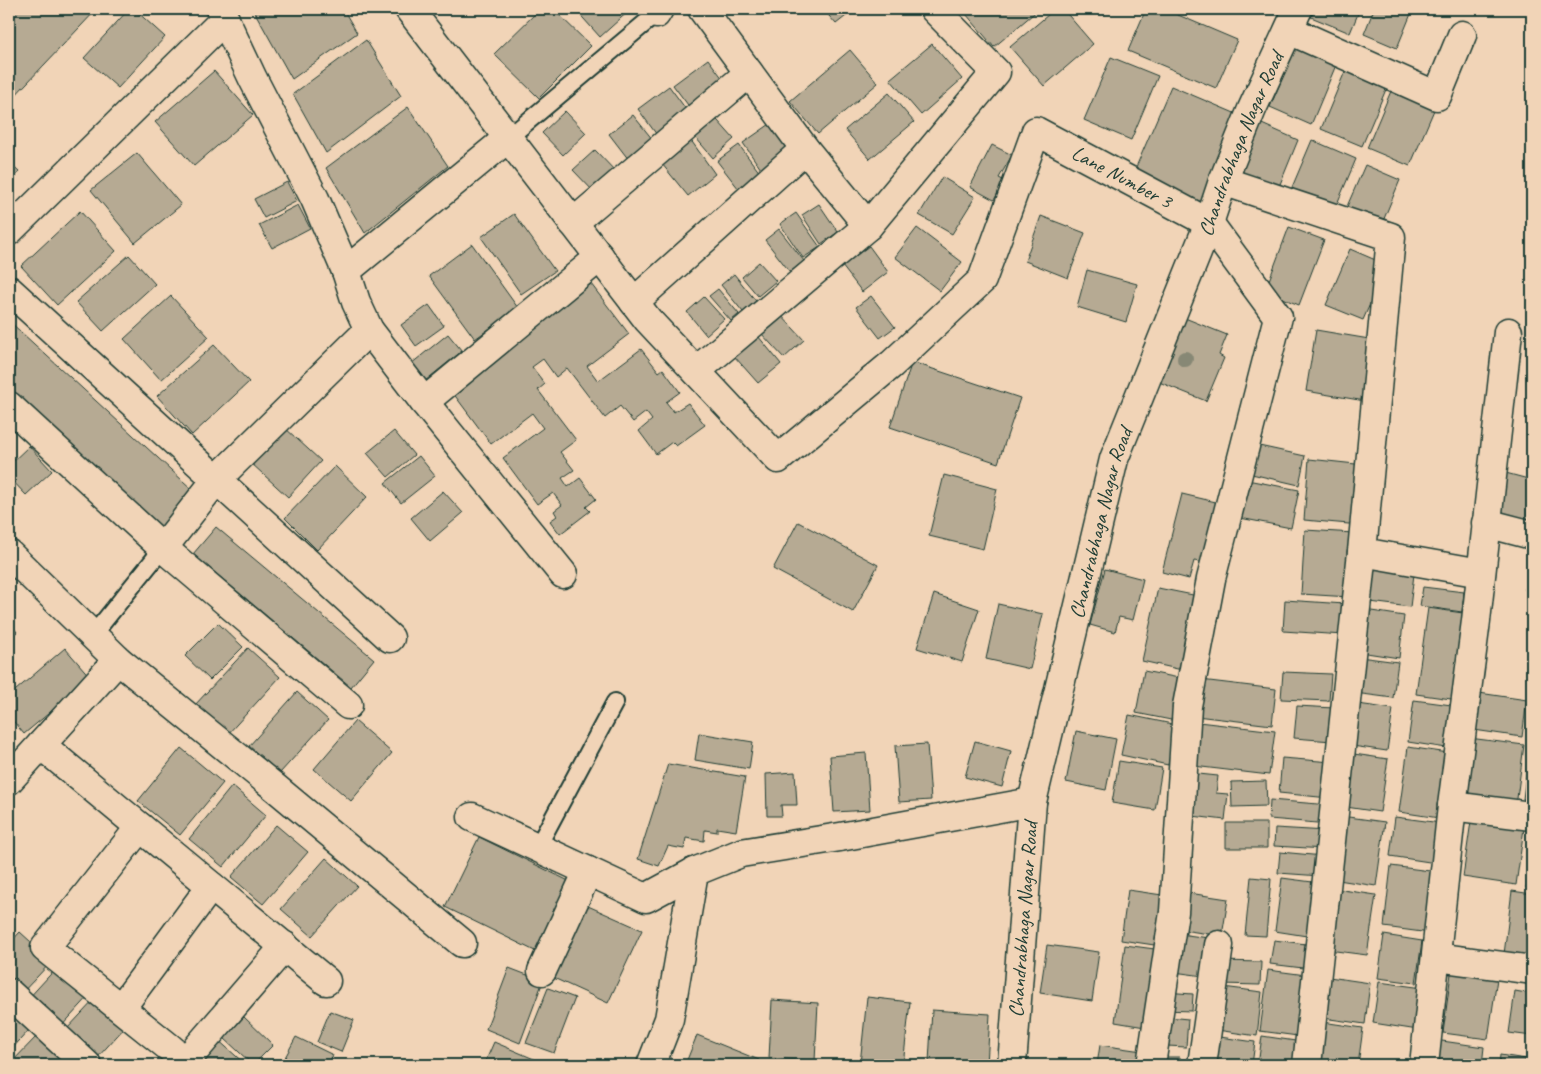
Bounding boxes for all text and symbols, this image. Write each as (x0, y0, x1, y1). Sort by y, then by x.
street label: Chandrabhaga Nagar Road (1192, 45, 1291, 240)
street label: Lane Number 3 (1067, 139, 1178, 215)
street label: Chandrabhaga Nagar Road (1063, 420, 1140, 621)
street label: Chandrabhaga Nagar Road (1003, 817, 1044, 1018)

